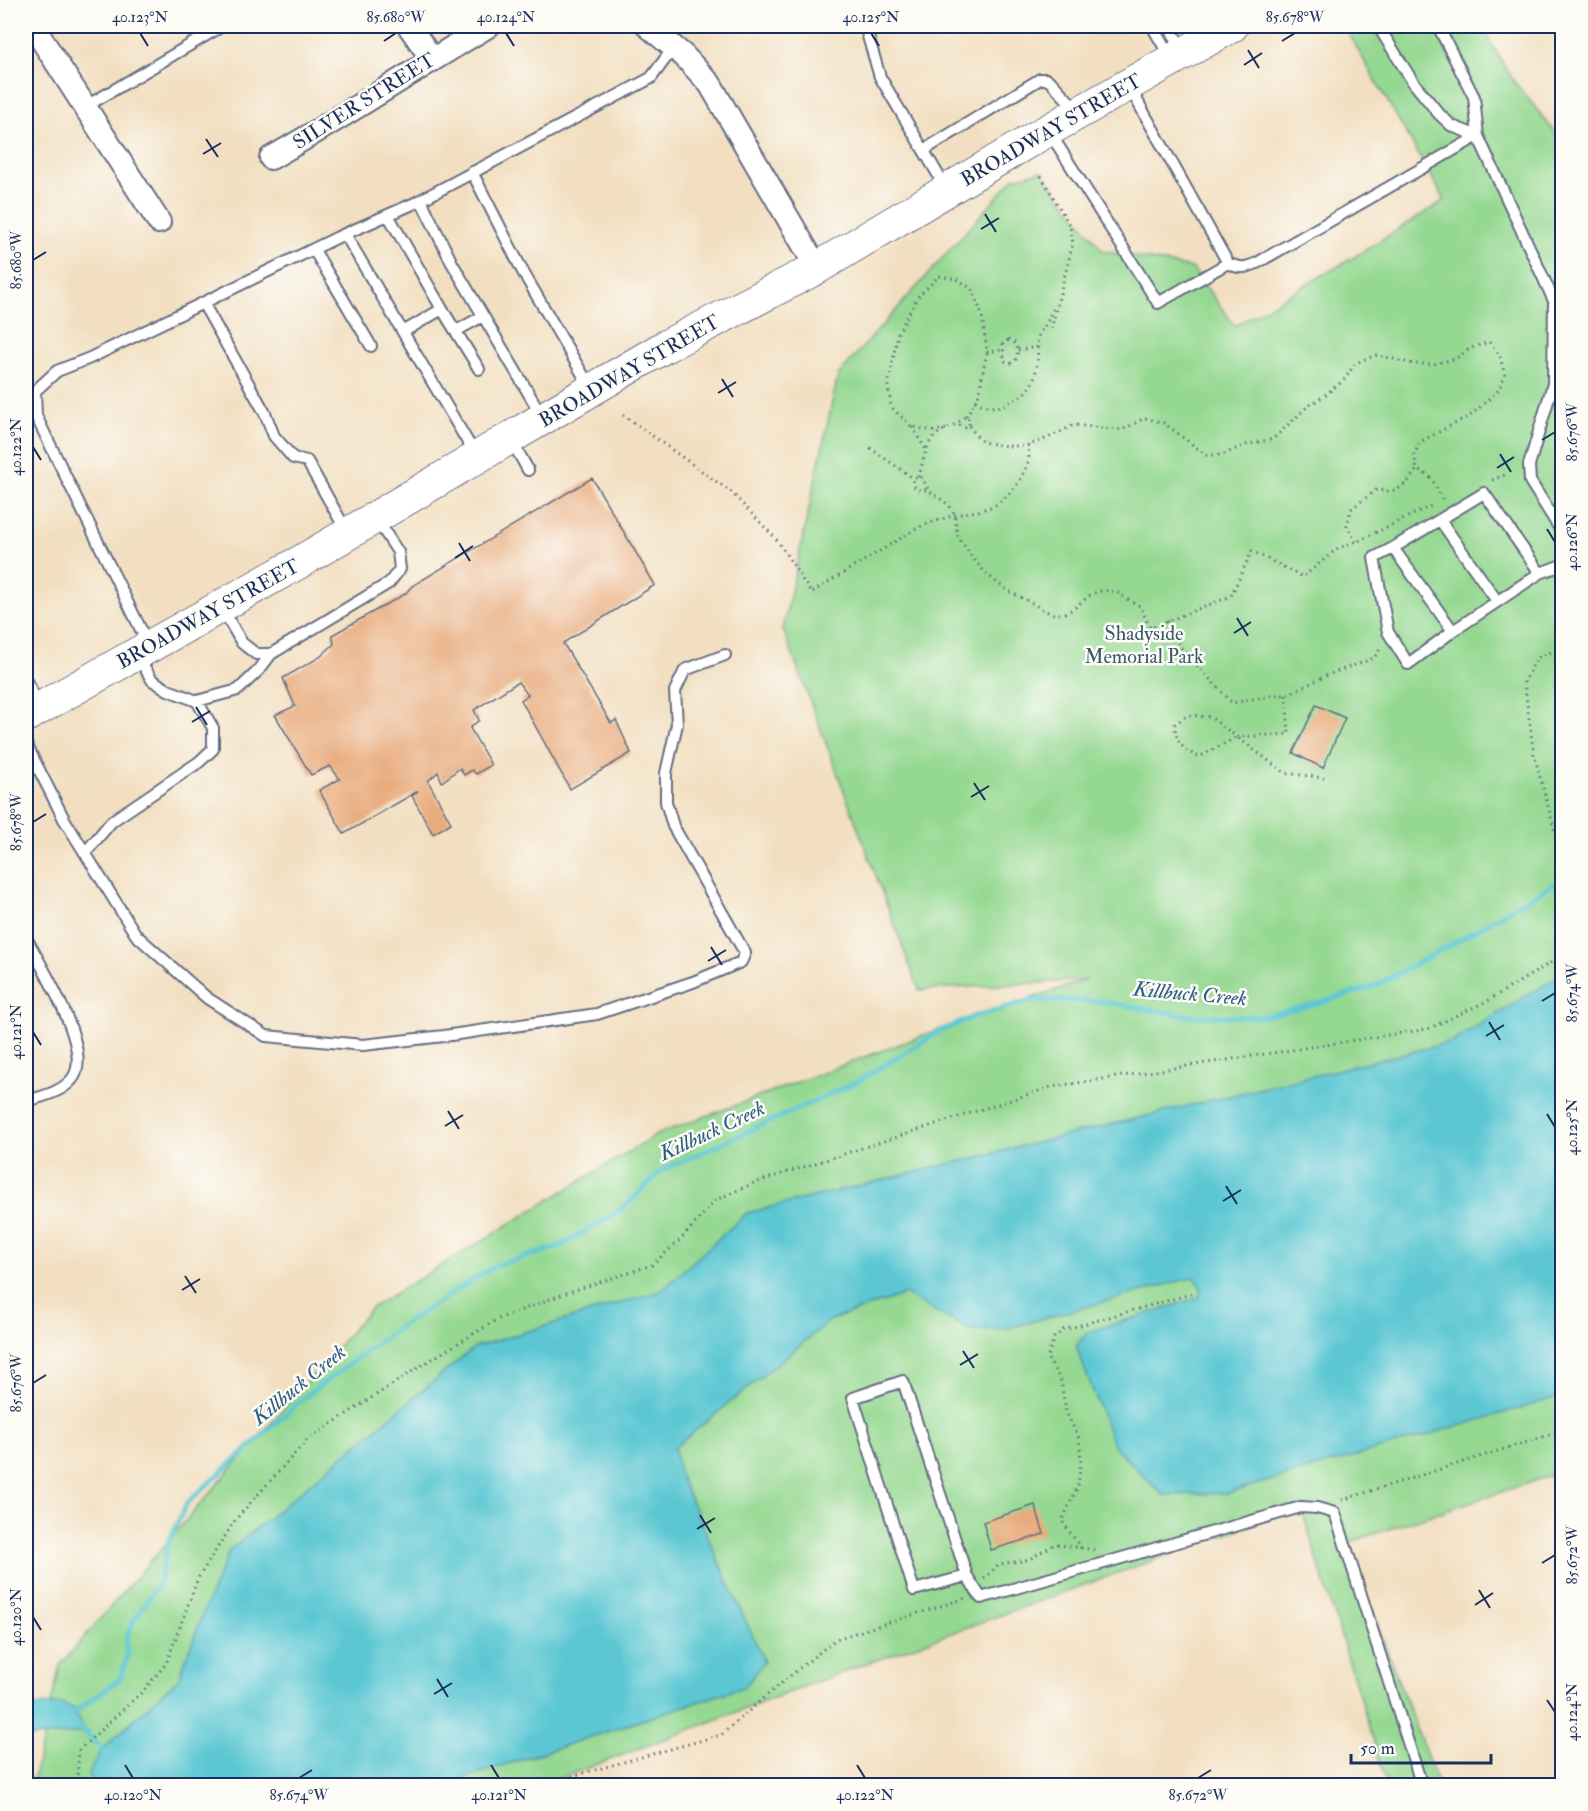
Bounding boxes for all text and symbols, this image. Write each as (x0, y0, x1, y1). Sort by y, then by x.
text: 40.123°N (112, 8, 169, 27)
text: 85.680°W (366, 8, 426, 27)
text: 40.124°N (477, 8, 536, 27)
text: 40.125°N (843, 8, 900, 27)
text: 85.678°W (1266, 8, 1325, 27)
street label: SILVER STREET (288, 47, 440, 155)
street label: BROADWAY STREET (956, 68, 1146, 192)
text: 85.680°W (7, 230, 26, 290)
street label: BROADWAY STREET (534, 309, 724, 433)
text: 85.676°W (1563, 402, 1582, 461)
text: 40.122°N (7, 417, 26, 476)
text: 40.126°N (1563, 512, 1582, 571)
street label: BROADWAY STREET (112, 553, 304, 675)
park label: Shadyside Memorial Park (1084, 621, 1204, 669)
text: 85.678°W (7, 792, 26, 851)
text: 85.674°W (1563, 963, 1582, 1022)
water label: Killbuck Creek (1131, 976, 1248, 1012)
text: 40.121°N (7, 1004, 26, 1060)
water label: Killbuck Creek (654, 1095, 769, 1168)
text: 40.125°N (1563, 1098, 1582, 1155)
water label: Killbuck Creek (246, 1339, 352, 1432)
text: 85.676°W (7, 1353, 26, 1412)
text: 85.672°W (1563, 1525, 1582, 1584)
text: 40.120°N (7, 1587, 26, 1646)
text: 40.124°N (1563, 1682, 1582, 1741)
scale bar (1351, 1727, 1490, 1765)
text: 50 m (1360, 1737, 1395, 1760)
text: 40.120°N (104, 1786, 163, 1805)
text: 85.674°W (270, 1786, 329, 1805)
text: 40.121°N (471, 1786, 527, 1805)
text: 40.122°N (836, 1786, 895, 1805)
text: 85.672°W (1169, 1786, 1228, 1805)

